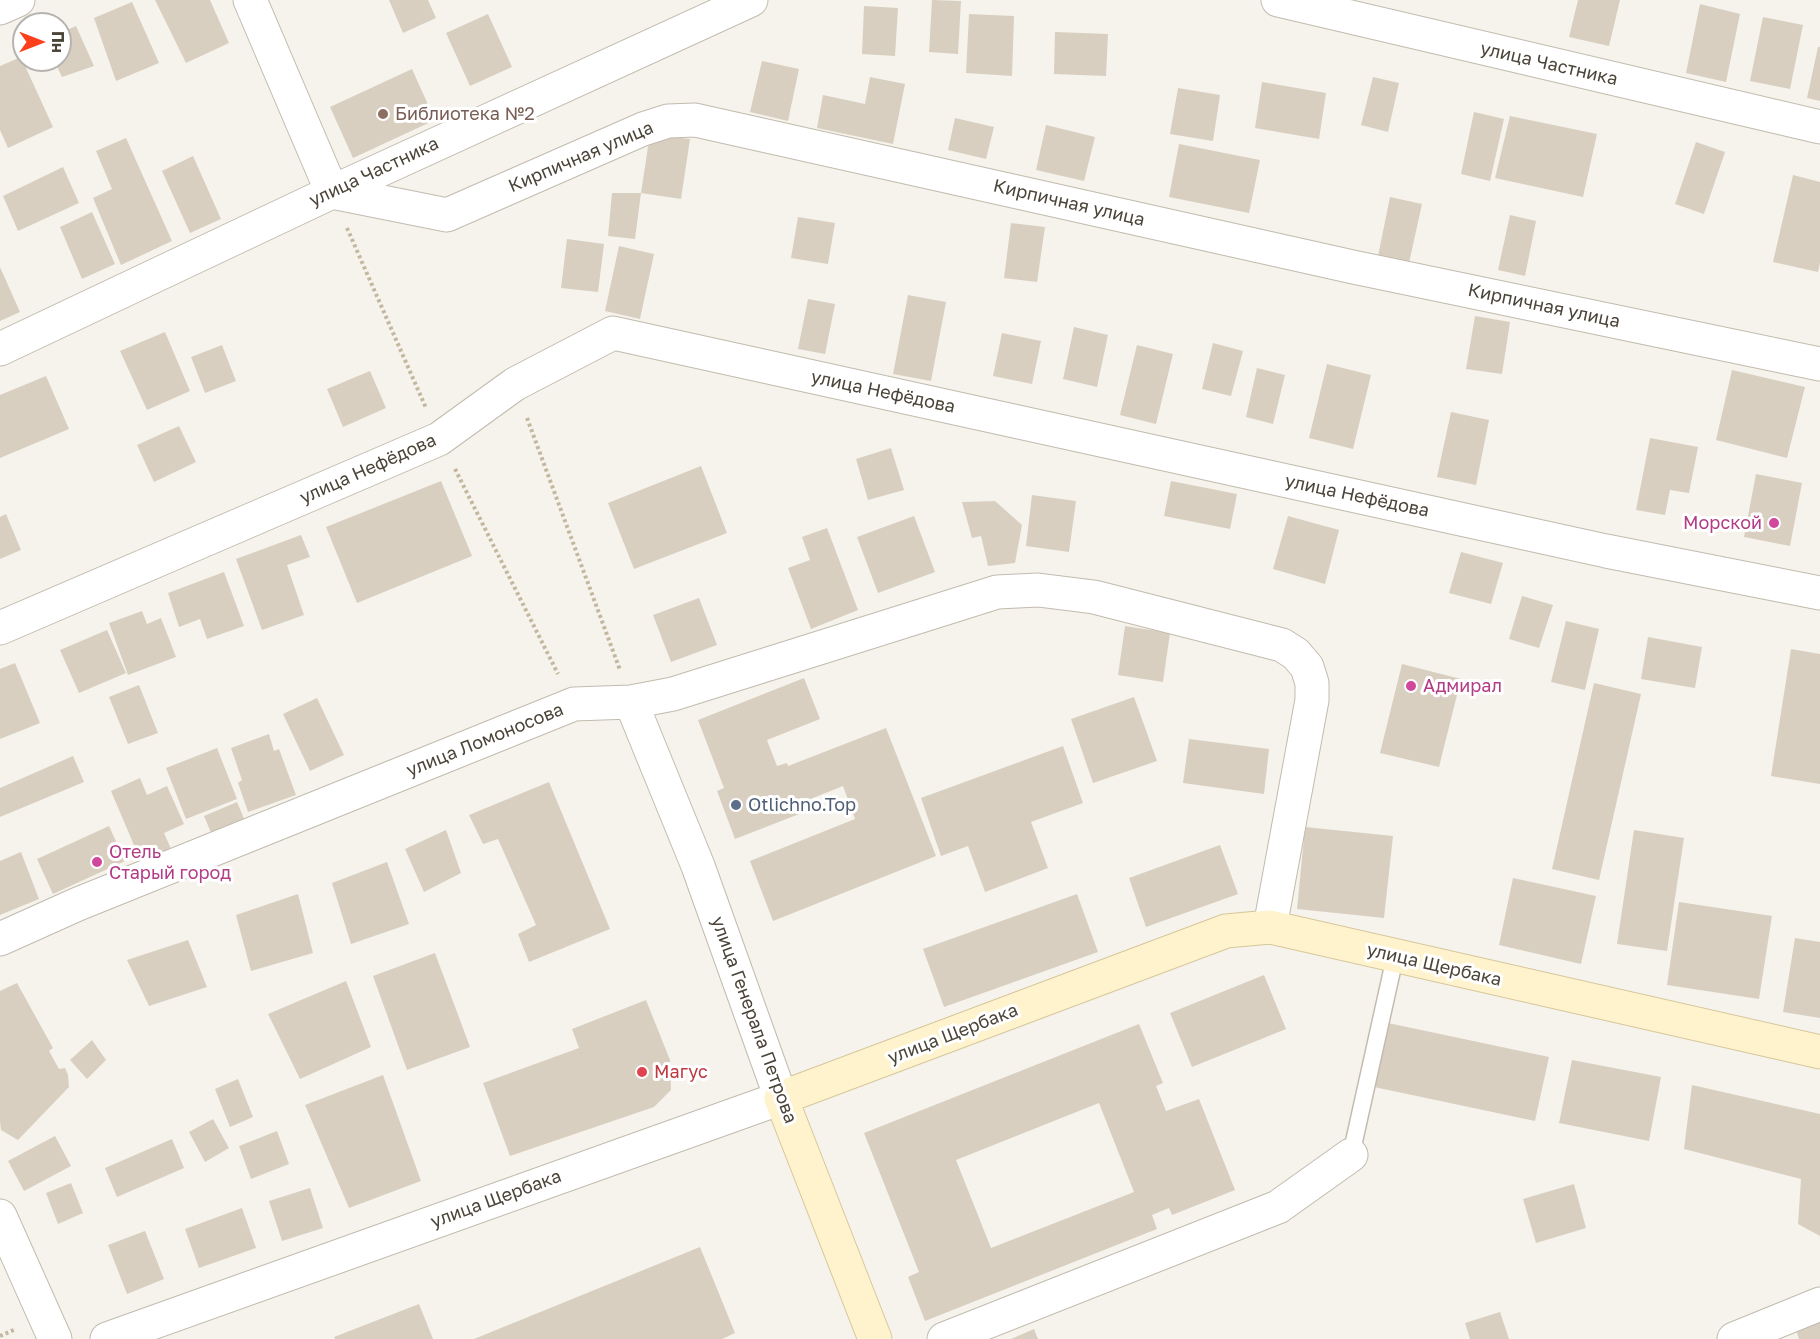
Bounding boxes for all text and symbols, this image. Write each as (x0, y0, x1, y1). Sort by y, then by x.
north arrow (12, 12, 72, 72)
text: Пн (48, 31, 68, 53)
street label: улица Частника (1478, 38, 1620, 90)
place label: Библиотека №2 (395, 103, 535, 125)
marker: Библиотека №2 (376, 107, 390, 121)
street label: Кирпичная улица (505, 117, 657, 197)
street label: улица Частника (306, 133, 442, 211)
street label: Кирпичная улица (991, 175, 1147, 231)
street label: Кирпичная улица (1466, 279, 1622, 333)
street label: улица Нефёдова (809, 366, 957, 418)
street label: улица Нефёдова (296, 429, 440, 509)
street label: улица Нефёдова (1283, 470, 1431, 522)
place label: Морской (1683, 512, 1762, 534)
marker: Морской (1767, 516, 1781, 530)
place label: Адмирал (1423, 675, 1502, 697)
marker: Адмирал (1404, 679, 1418, 693)
street label: улица Ломоносова (403, 699, 567, 781)
place label: Otlichno.Top (748, 794, 856, 816)
marker: Otlichno.Top (729, 798, 743, 812)
place label: Отель Старый город (109, 841, 231, 884)
marker: Отель Старый город (90, 855, 104, 869)
street label: улица Генерала Петрова (706, 914, 802, 1126)
street label: улица Щербака (1364, 939, 1504, 991)
street label: улица Щербака (885, 999, 1021, 1069)
place label: Магус (654, 1061, 708, 1083)
marker: Магус (635, 1065, 649, 1079)
street label: улица Щербака (428, 1165, 564, 1233)

